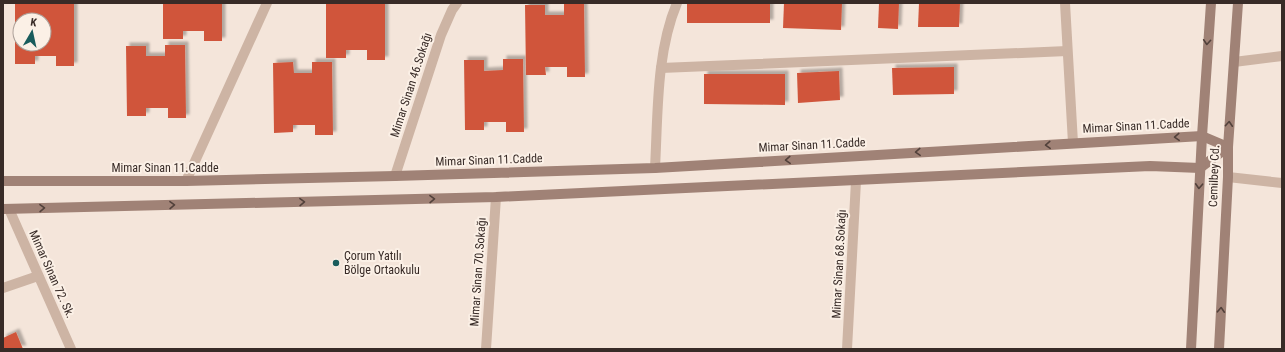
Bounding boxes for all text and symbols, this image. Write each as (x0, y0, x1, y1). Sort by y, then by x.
north arrow (12, 12, 52, 52)
text: K (29, 16, 38, 30)
street label: Mimar Sinan 46.Sokağı (387, 31, 435, 139)
one-way arrow (1203, 39, 1212, 45)
street label: Mimar Sinan 11.Cadde (1082, 116, 1190, 136)
one-way arrow (1225, 121, 1234, 127)
one-way arrow (1174, 133, 1180, 141)
street label: Mimar Sinan 11.Cadde (758, 135, 866, 155)
one-way arrow (1045, 140, 1051, 149)
street label: Cemilbey Cd. (1206, 145, 1222, 207)
one-way arrow (915, 148, 921, 157)
street label: Mimar Sinan 11.Cadde (435, 151, 543, 169)
one-way arrow (785, 155, 791, 164)
street label: Mimar Sinan 11.Cadde (111, 161, 219, 175)
one-way arrow (1195, 183, 1204, 189)
one-way arrow (429, 195, 435, 203)
one-way arrow (299, 198, 305, 206)
one-way arrow (169, 201, 175, 209)
one-way arrow (39, 204, 45, 212)
street label: Mimar Sinan 68.Sokağı (829, 209, 849, 319)
street label: Mimar Sinan 70.Sokağı (467, 217, 489, 327)
street label: Mimar Sinan 72. Sk. (26, 228, 78, 320)
place label: Çorum Yatılı Bölge Ortaokulu (344, 249, 420, 277)
marker: Çorum Yatılı Bölge Ortaokulu (331, 258, 341, 268)
one-way arrow (1216, 307, 1225, 313)

